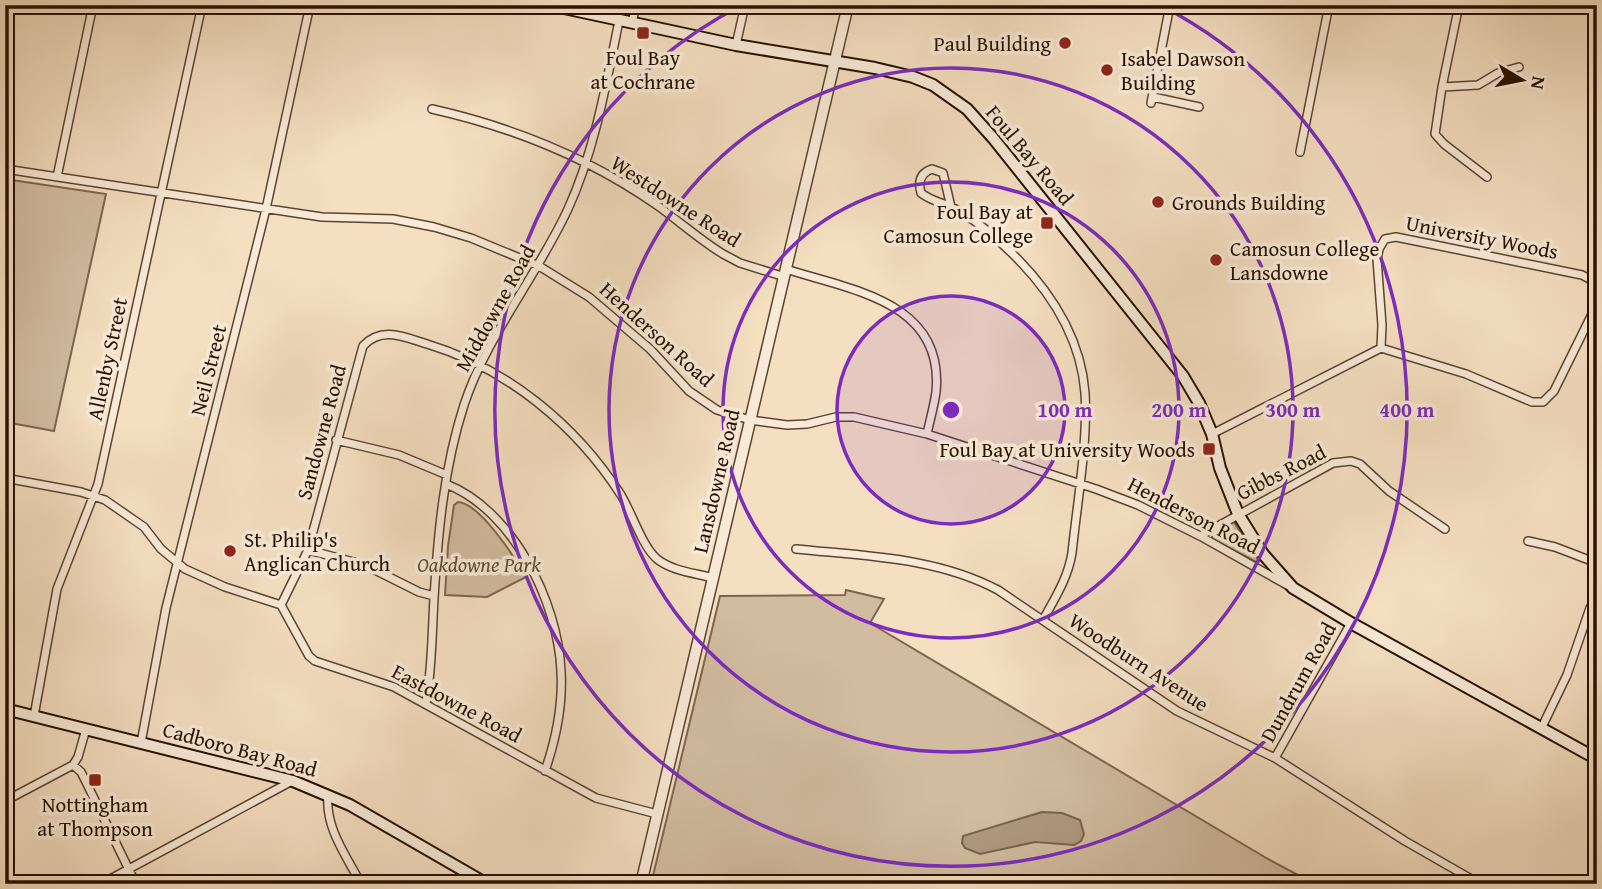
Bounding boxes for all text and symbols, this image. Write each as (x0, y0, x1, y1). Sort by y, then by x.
marker: Foul Bay at Cochrane (635, 25, 651, 41)
place label: Paul Building (934, 28, 1052, 59)
marker: Paul Building (1057, 35, 1073, 51)
place label: Foul Bay at Cochrane (591, 42, 696, 97)
place label: Isabel Dawson Building (1121, 43, 1245, 98)
north arrow (1486, 46, 1556, 116)
marker: Isabel Dawson Building (1099, 62, 1115, 78)
text: N (1524, 74, 1554, 92)
street label: Foul Bay Road (979, 98, 1082, 213)
street label: Westdowne Road (605, 147, 748, 255)
place label: Grounds Building (1172, 187, 1326, 218)
marker: Grounds Building (1150, 194, 1166, 210)
place label: Foul Bay at Camosun College (884, 196, 1034, 251)
street label: University Woods (1403, 207, 1561, 267)
marker: Foul Bay at Camosun College (1039, 215, 1055, 231)
place label: Camosun College Lansdowne (1230, 233, 1380, 288)
street label: Middowne Road (447, 238, 543, 377)
marker: Camosun College Lansdowne (1208, 252, 1224, 268)
street label: Henderson Road (593, 274, 722, 394)
street label: Allenby Street (79, 294, 135, 423)
street label: Neil Street (182, 321, 234, 419)
street label: Sandowne Road (288, 360, 354, 503)
text: 100 m (1037, 394, 1093, 425)
text: 200 m (1151, 394, 1207, 425)
text: 300 m (1265, 394, 1321, 425)
text: 400 m (1379, 394, 1435, 425)
centre of rings (939, 398, 963, 422)
street label: Lansdowne Road (684, 405, 748, 556)
place label: Foul Bay at University Woods (939, 434, 1195, 465)
street label: Gibbs Road (1231, 436, 1332, 508)
marker: Foul Bay at University Woods (1201, 441, 1217, 457)
street label: Henderson Road (1122, 468, 1266, 562)
place label: St. Philip's Anglican Church (244, 524, 390, 579)
marker: St. Philip's Anglican Church (222, 543, 238, 559)
park label: Oakdowne Park (417, 549, 541, 580)
street label: Woodburn Avenue (1063, 605, 1215, 719)
street label: Dundrum Road (1252, 616, 1344, 748)
street label: Eastdowne Road (387, 656, 528, 751)
street label: Cadboro Bay Road (159, 713, 321, 785)
marker: Nottingham at Thompson (87, 772, 103, 788)
place label: Nottingham at Thompson (37, 789, 153, 844)

